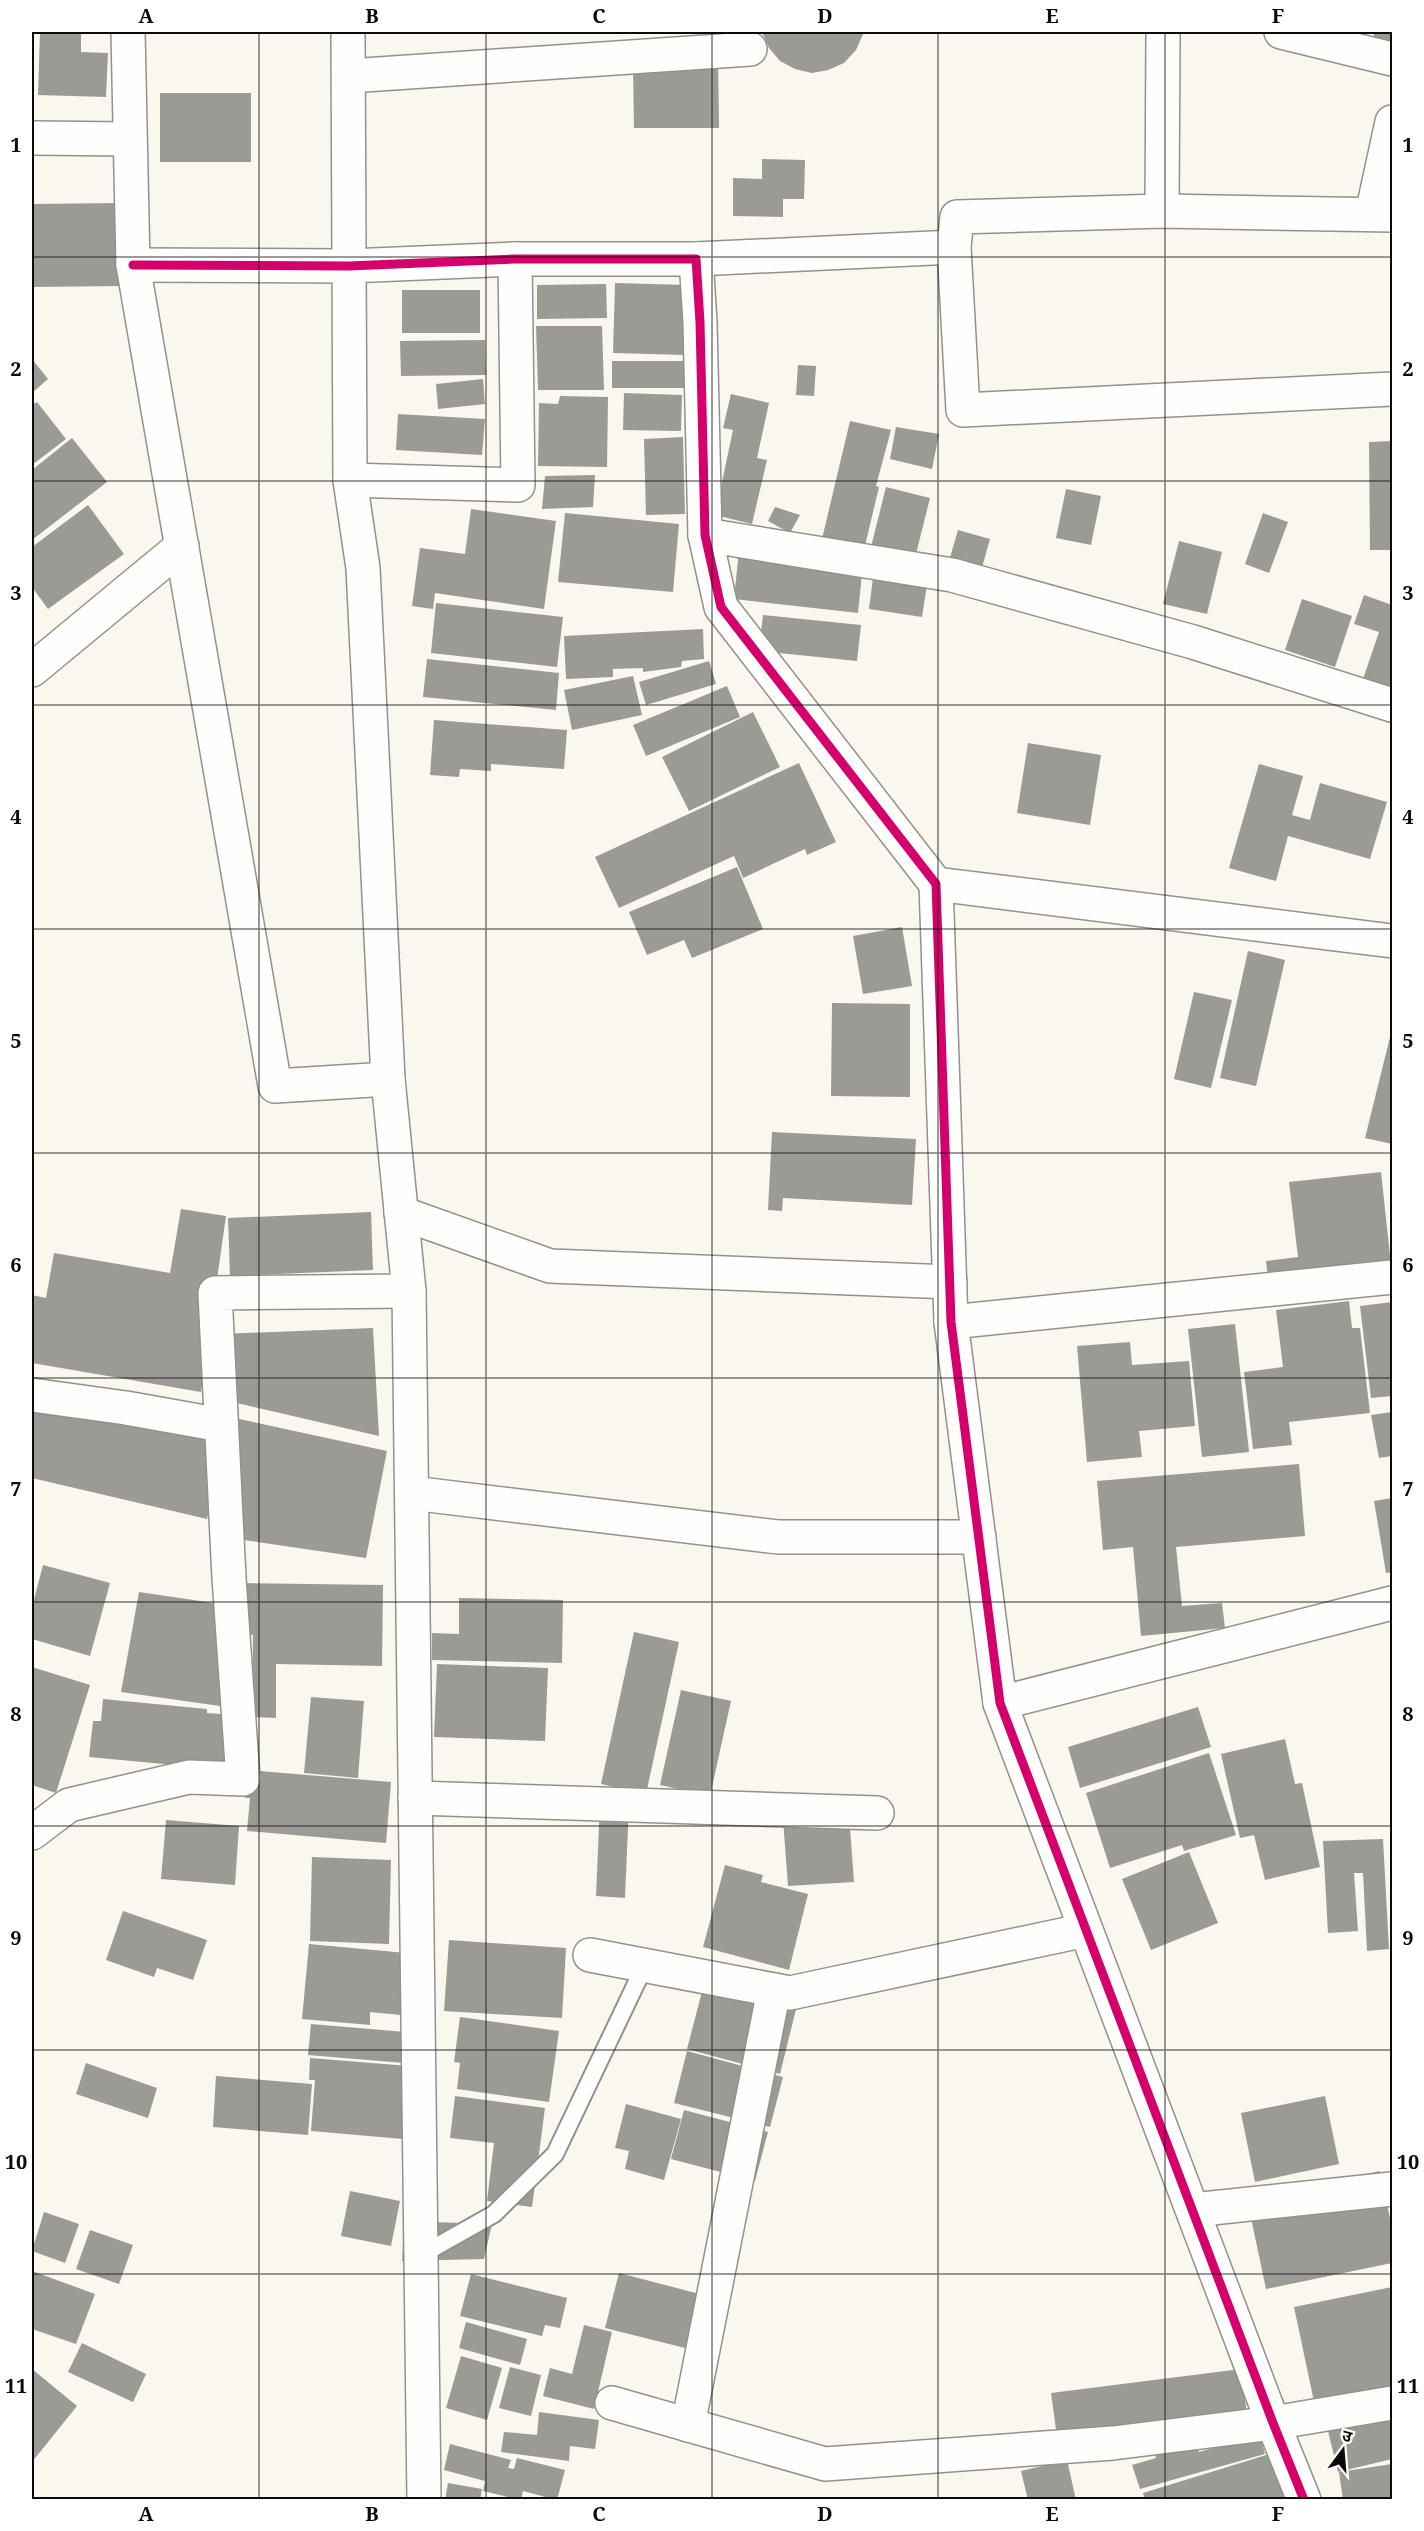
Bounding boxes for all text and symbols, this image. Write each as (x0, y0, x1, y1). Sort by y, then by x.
text: A (138, 2, 154, 29)
text: B (365, 2, 379, 29)
text: C (592, 2, 606, 29)
text: D (817, 2, 833, 29)
text: E (1045, 2, 1059, 29)
text: F (1272, 2, 1284, 29)
text: 1 (10, 131, 22, 158)
text: 1 (1402, 131, 1414, 158)
text: 2 (10, 355, 22, 382)
text: 2 (1402, 355, 1414, 382)
text: 3 (10, 579, 22, 606)
text: 3 (1402, 579, 1414, 606)
text: 4 (10, 803, 22, 830)
text: 4 (1402, 803, 1414, 830)
text: 5 (10, 1027, 22, 1054)
text: 5 (1402, 1027, 1414, 1054)
text: 6 (10, 1251, 22, 1278)
text: 6 (1402, 1251, 1414, 1278)
text: 7 (10, 1475, 22, 1502)
text: 7 (1402, 1475, 1414, 1502)
text: 8 (10, 1700, 22, 1727)
text: 8 (1402, 1700, 1414, 1727)
text: 9 (10, 1924, 22, 1951)
text: 9 (1402, 1924, 1414, 1951)
text: 10 (5, 2148, 27, 2175)
text: 10 (1397, 2148, 1419, 2175)
text: 11 (5, 2372, 27, 2399)
text: 11 (1397, 2372, 1419, 2399)
north arrow (1313, 2420, 1373, 2480)
text: उ (1340, 2424, 1355, 2448)
text: A (138, 2500, 154, 2527)
text: B (365, 2500, 379, 2527)
text: C (592, 2500, 606, 2527)
text: D (817, 2500, 833, 2527)
text: E (1045, 2500, 1059, 2527)
text: F (1272, 2500, 1284, 2527)

